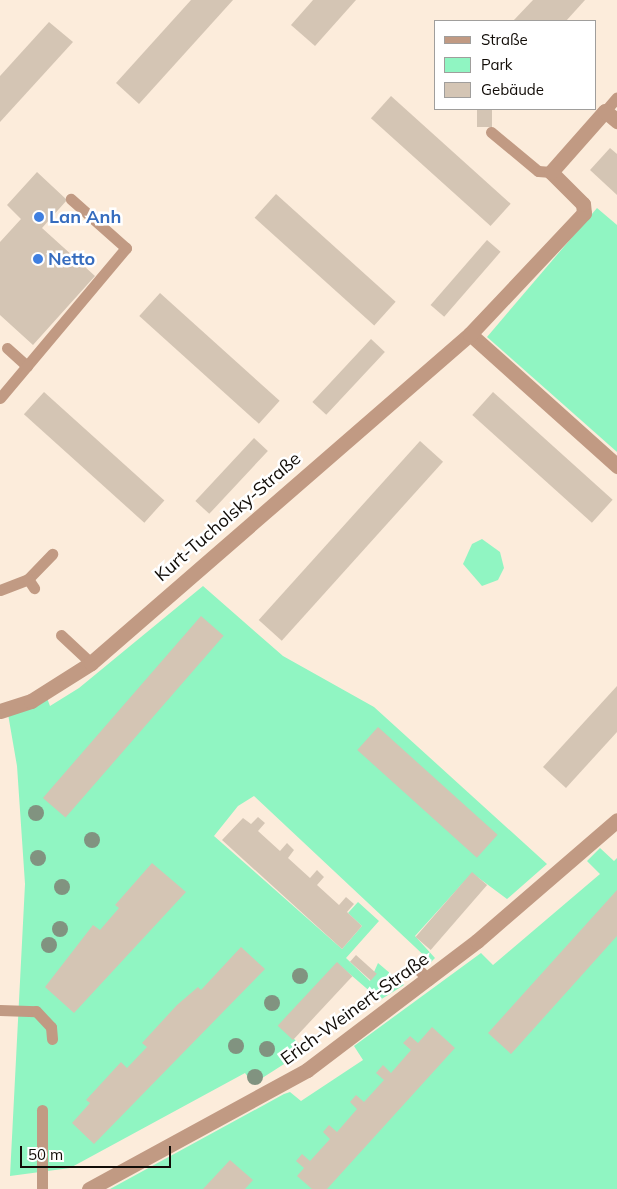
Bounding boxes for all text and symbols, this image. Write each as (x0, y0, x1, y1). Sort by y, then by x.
legend (434, 20, 597, 110)
text: Straße (481, 30, 528, 49)
text: Park (481, 55, 513, 74)
text: Gebäude (481, 80, 544, 99)
place label: Lan Anh (49, 206, 121, 228)
marker: Lan Anh (33, 211, 45, 223)
place label: Netto (48, 248, 95, 270)
marker: Netto (32, 253, 44, 265)
street label: Kurt-Tucholsky-Straße (151, 448, 305, 586)
street label: Erich-Weinert-Straße (277, 948, 433, 1070)
scale bar (22, 1136, 174, 1168)
text: 50 m (28, 1145, 63, 1164)

